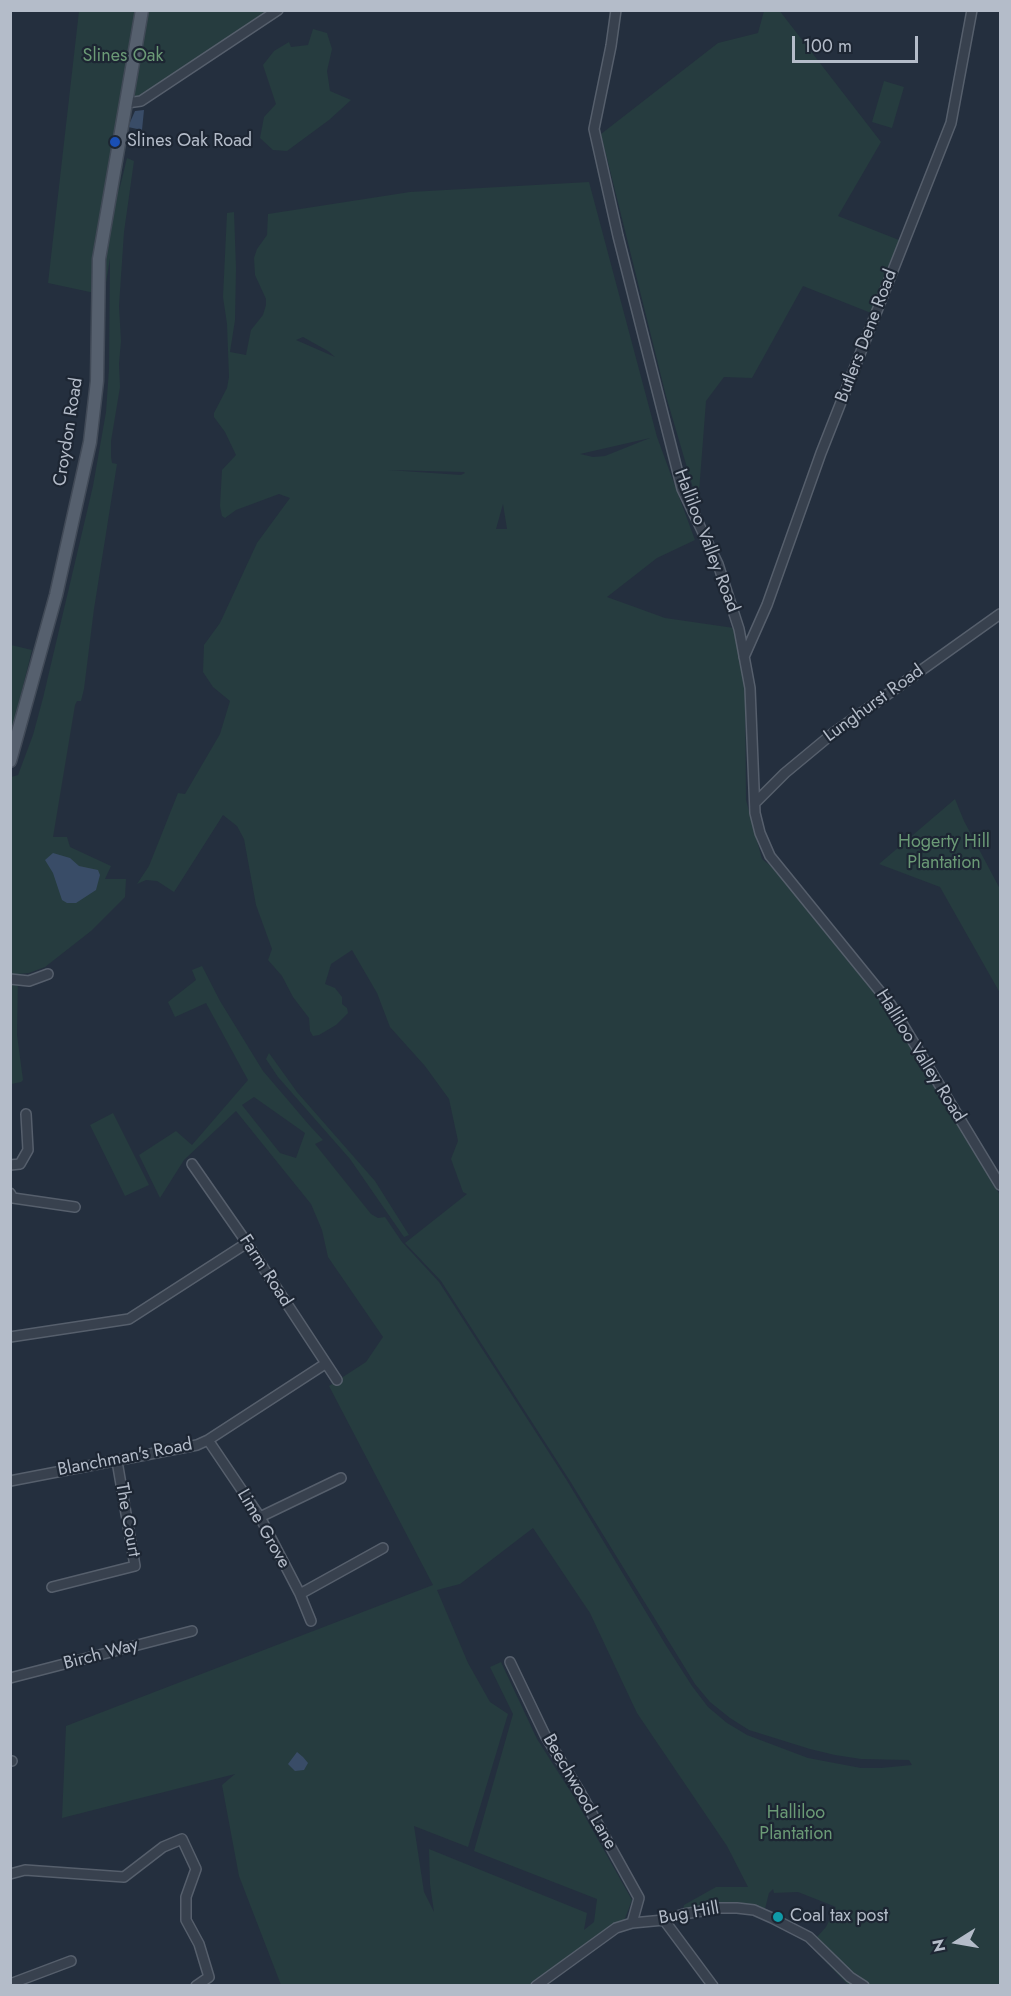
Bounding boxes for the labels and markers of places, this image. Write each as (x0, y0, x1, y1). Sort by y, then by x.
place label: Slines Oak Road (127, 131, 252, 153)
marker: Slines Oak Road (108, 135, 122, 149)
place label: Coal tax post (790, 1906, 888, 1928)
marker: Coal tax post (771, 1910, 785, 1924)

